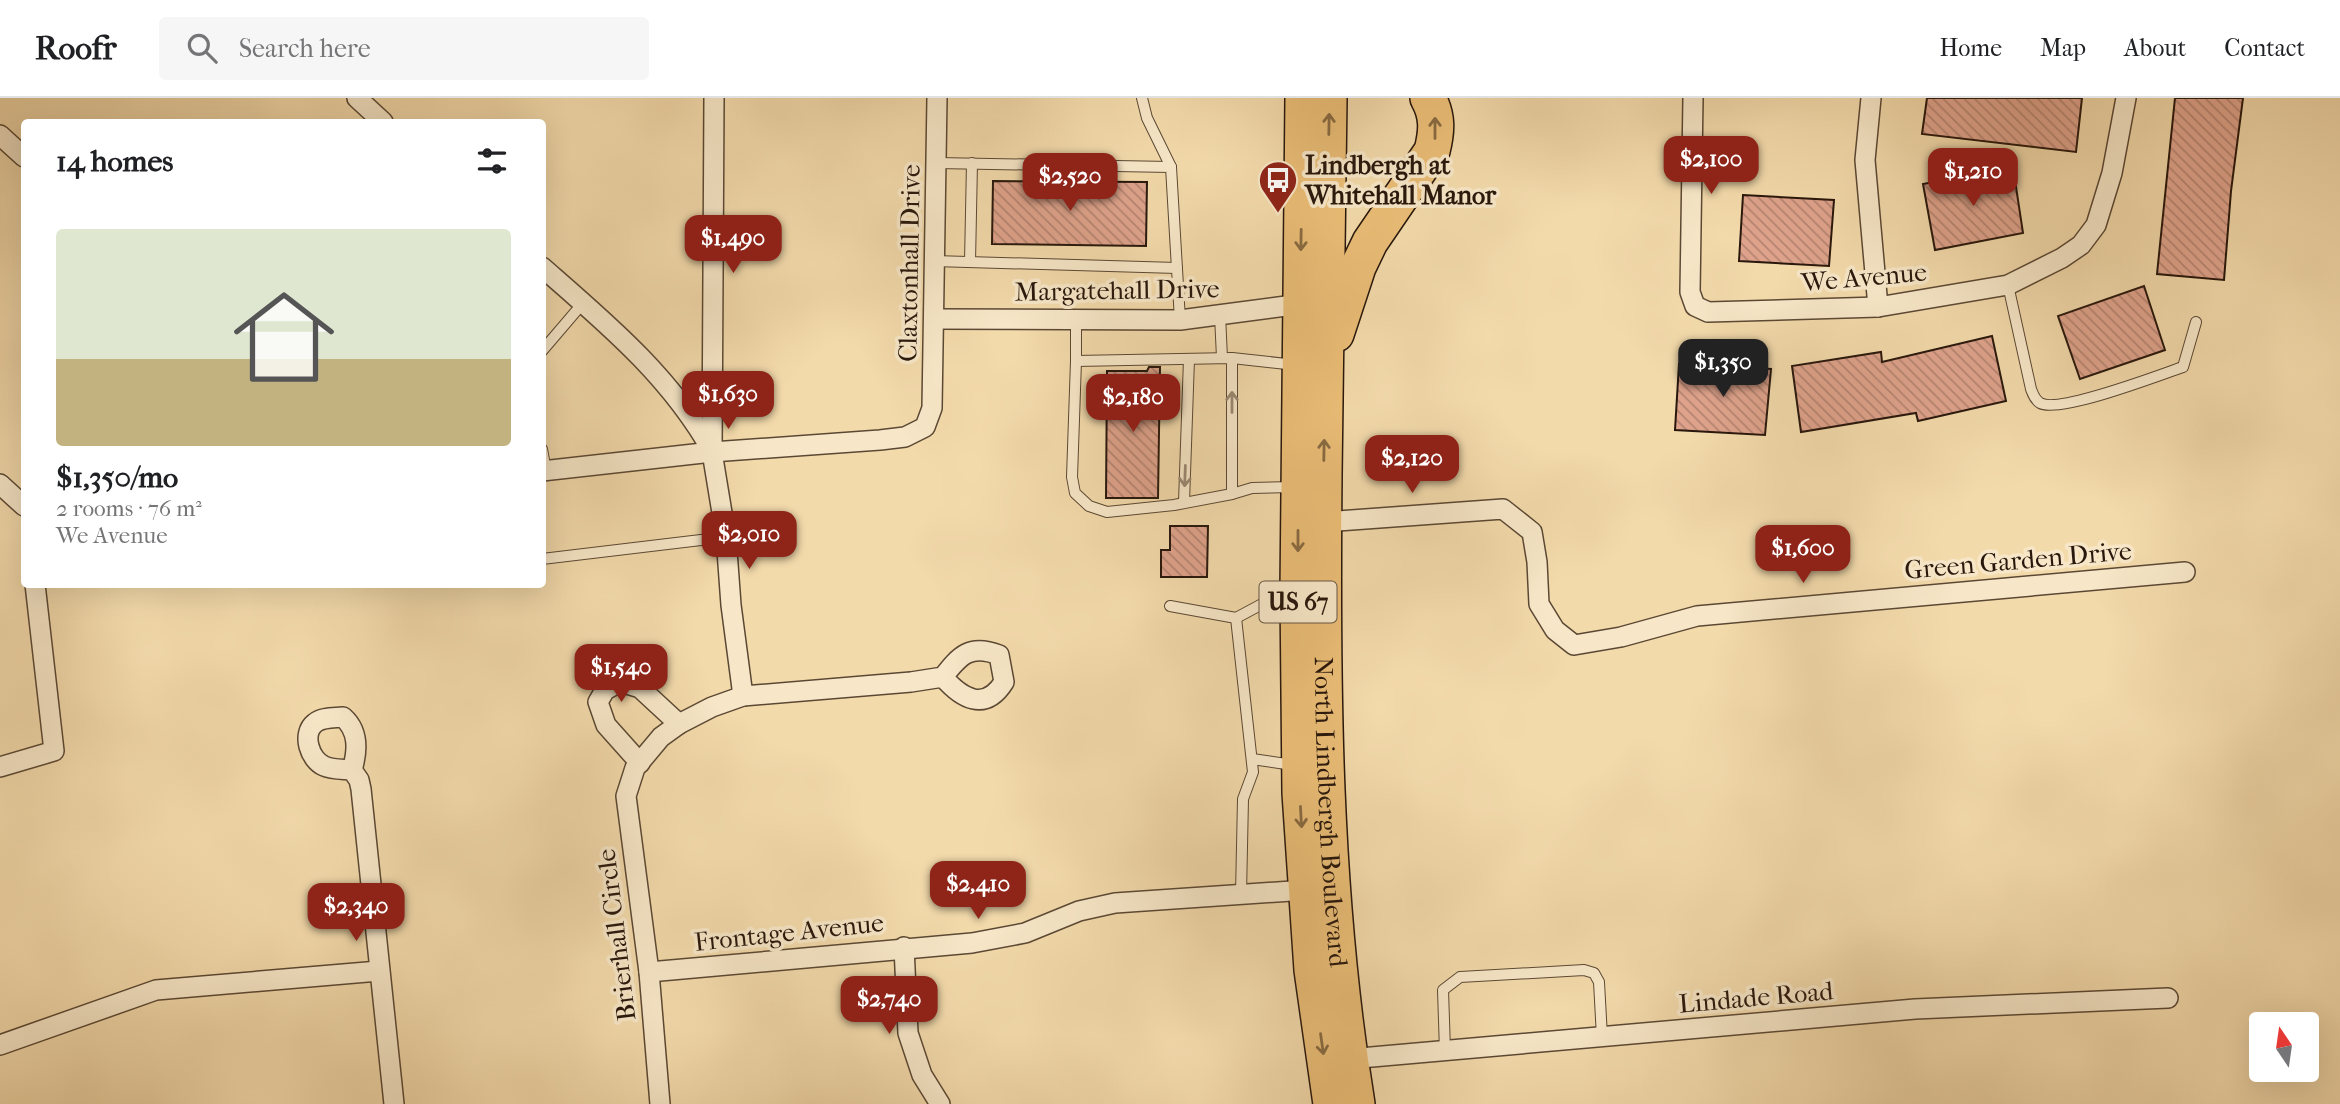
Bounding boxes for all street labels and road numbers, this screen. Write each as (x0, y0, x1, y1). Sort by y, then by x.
street label: Claxtonhall Drive (892, 164, 927, 362)
street label: We Avenue (1799, 257, 1928, 299)
street label: Margatehall Drive (1014, 273, 1220, 308)
street label: Green Garden Drive (1903, 535, 2133, 586)
road number: US 67 (1260, 582, 1336, 622)
street label: North Lindbergh Boulevard (1308, 656, 1354, 969)
street label: Brierhall Circle (591, 847, 642, 1023)
street label: Frontage Avenue (693, 907, 885, 958)
street label: Lindade Road (1678, 975, 1835, 1020)

